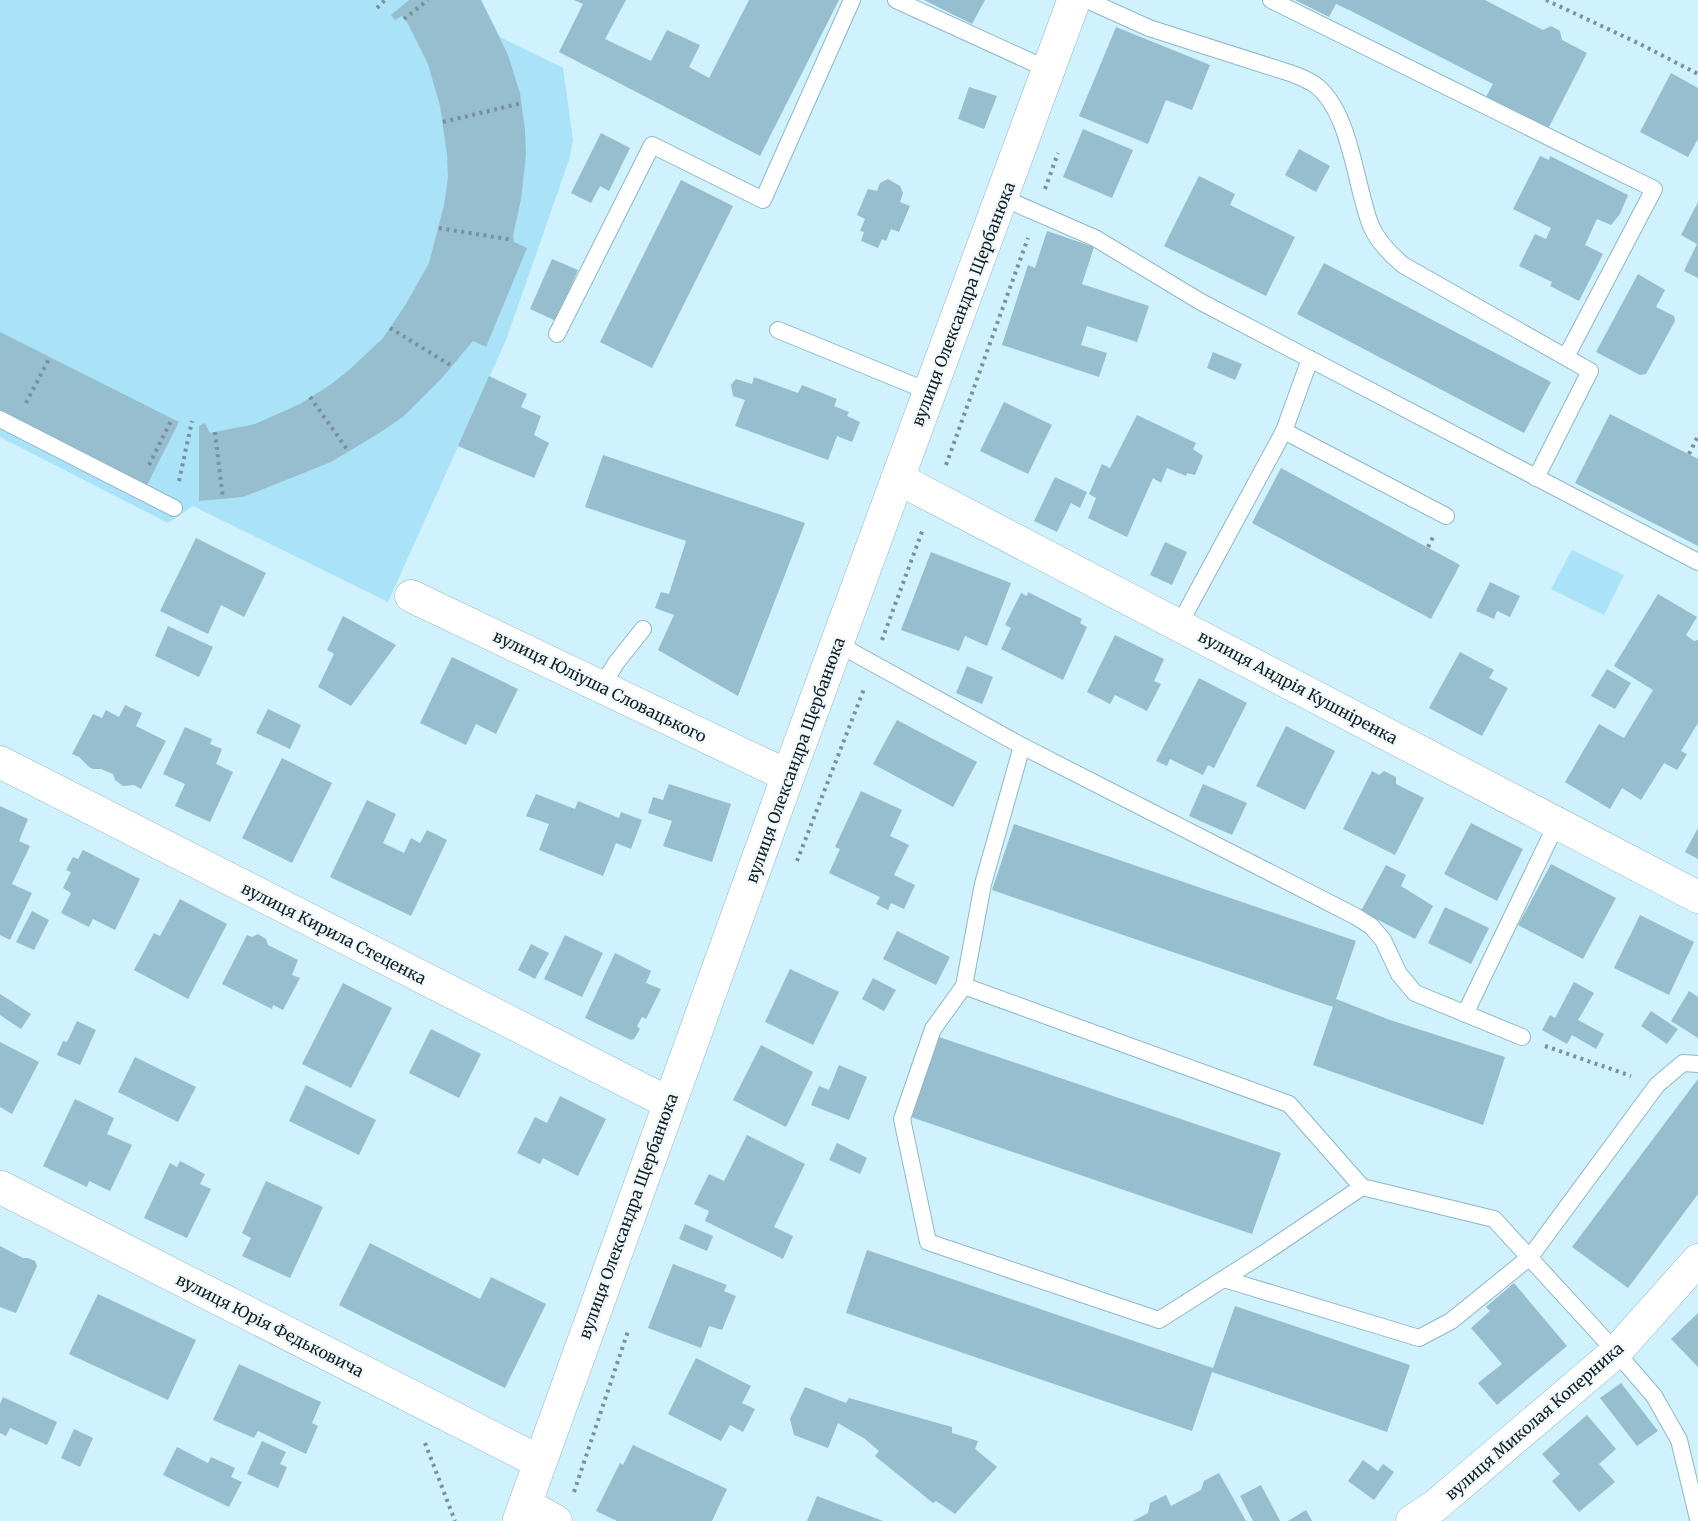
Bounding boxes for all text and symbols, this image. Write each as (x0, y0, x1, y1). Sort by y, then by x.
street label: вулиця Олександра Щербанюка (907, 179, 1019, 429)
street label: вулиця Юліуша Словацького (490, 626, 710, 746)
street label: вулиця Андрія Кушніренка (1195, 626, 1401, 748)
street label: вулиця Олександра Щербанюка (741, 634, 849, 886)
street label: вулиця Кирила Стеценка (238, 878, 430, 989)
street label: вулиця Олександра Щербанюка (574, 1090, 682, 1342)
street label: вулиця Юрія Федьковича (173, 1269, 368, 1381)
street label: вулиця Миколая Коперника (1441, 1338, 1628, 1504)

